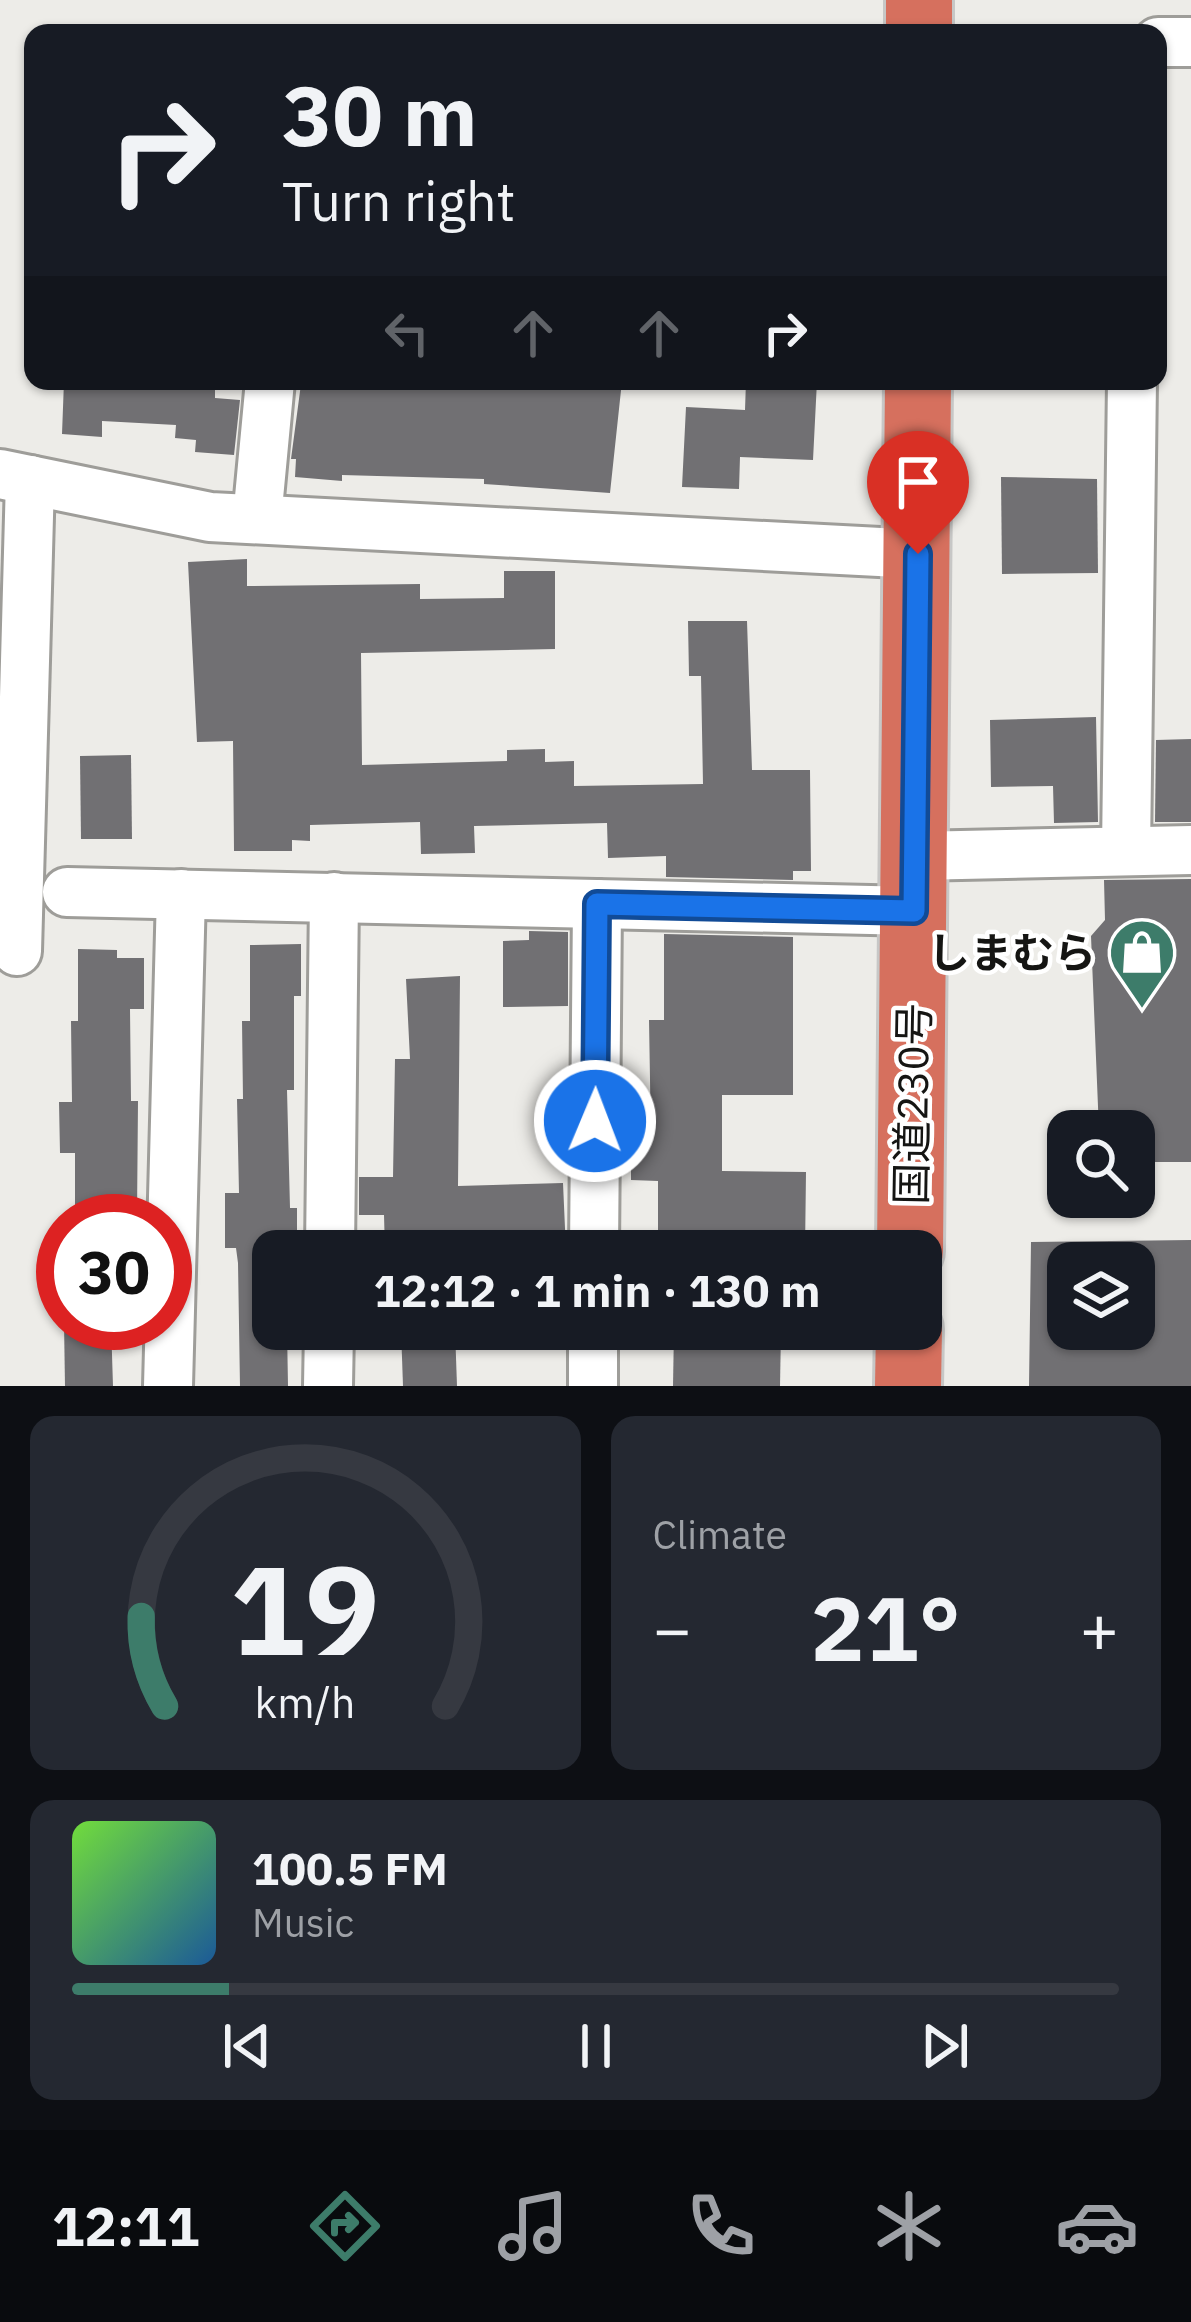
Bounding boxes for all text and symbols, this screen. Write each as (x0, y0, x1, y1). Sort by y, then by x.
text: 30 m (282, 60, 478, 169)
icon: right (84, 72, 240, 228)
text: Turn right (282, 166, 516, 236)
icon: left (374, 300, 440, 366)
icon: ahead (500, 300, 566, 366)
icon: ahead (626, 300, 692, 366)
icon: right (752, 300, 818, 366)
pin (867, 431, 969, 554)
icon: arrive (885, 449, 951, 515)
shop icon: しまむら (1107, 917, 1177, 1011)
place label: しまむら (928, 925, 1096, 980)
street label: 国道230号 (883, 1003, 941, 1205)
position arrow (532, 1058, 658, 1184)
map controls (1047, 1110, 1155, 1350)
button: search (1047, 1110, 1155, 1218)
speed limit sign: 30 (36, 1194, 192, 1350)
button: layers (1047, 1242, 1155, 1350)
text: 12:12 · 1 min · 130 m (374, 1261, 820, 1319)
text: Climate (653, 1509, 787, 1560)
text: 19 (230, 1527, 380, 1689)
text: 21° (811, 1569, 961, 1686)
text: − (653, 1585, 692, 1671)
text: + (1079, 1585, 1119, 1671)
text: km/h (255, 1674, 356, 1730)
text: 100.5 FM (252, 1839, 448, 1897)
text: Music (252, 1897, 354, 1948)
icon: previous (214, 2013, 280, 2079)
icon: pause (563, 2013, 629, 2079)
icon: next (912, 2013, 978, 2079)
icon: directions (303, 2184, 387, 2268)
icon: music (491, 2184, 575, 2268)
icon: phone (679, 2184, 763, 2268)
icon: climate (867, 2184, 951, 2268)
icon: car (1055, 2184, 1139, 2268)
text: 12:11 (52, 2191, 199, 2261)

